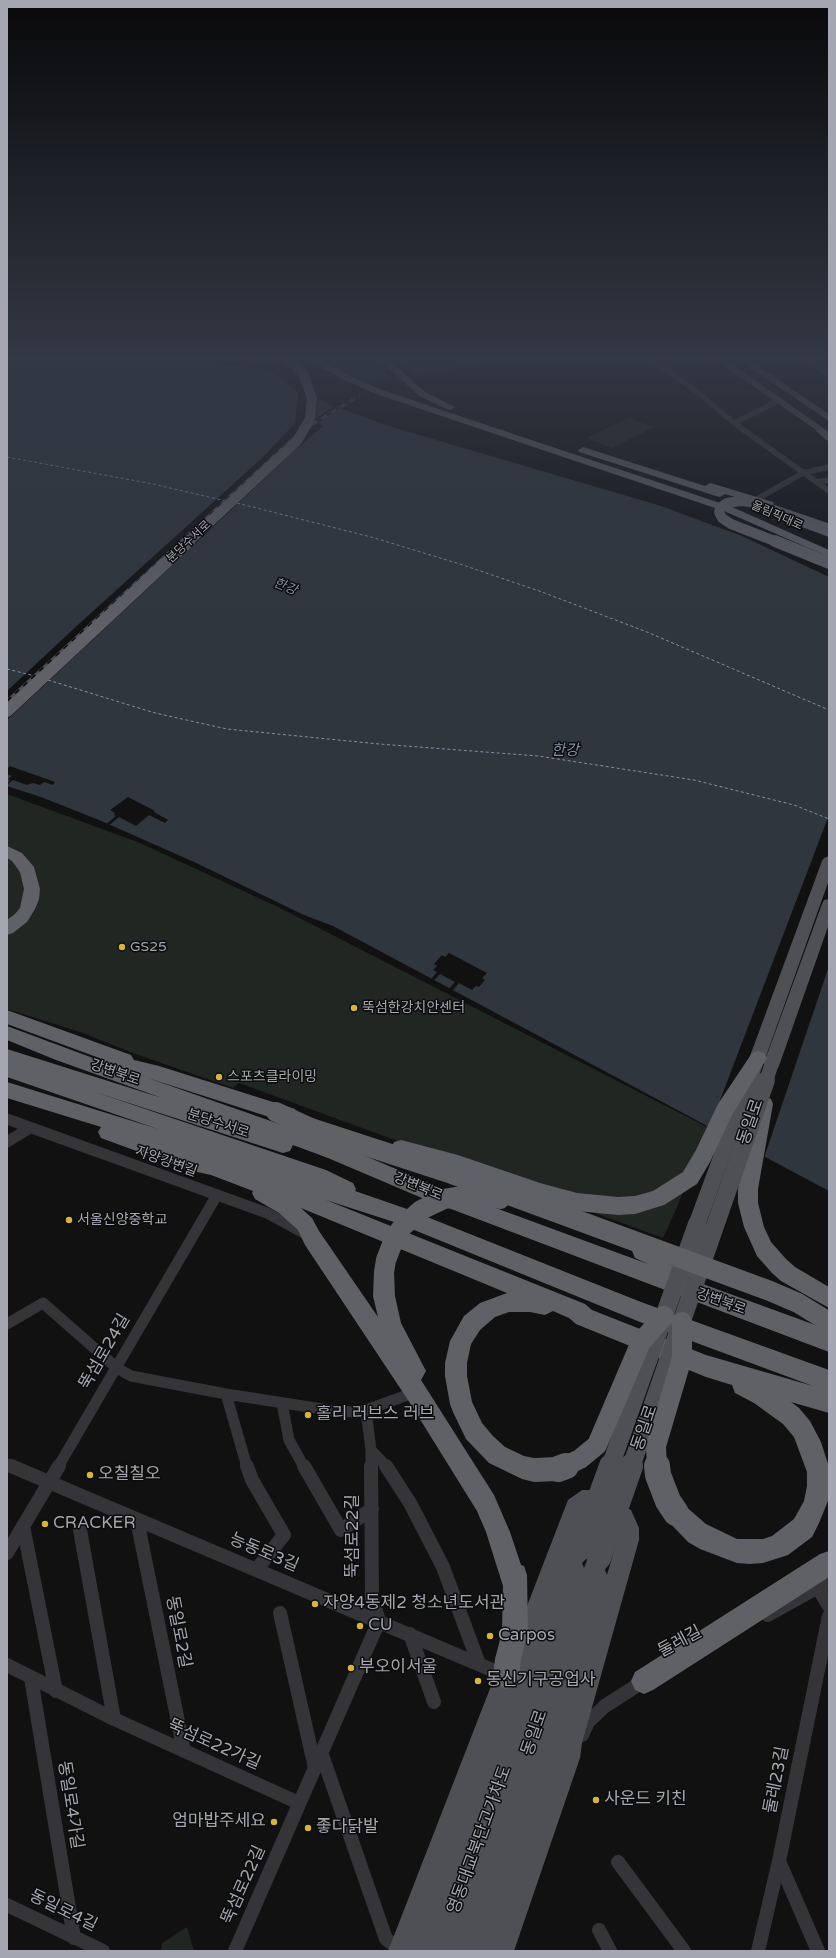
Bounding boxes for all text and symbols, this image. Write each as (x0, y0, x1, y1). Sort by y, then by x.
street label: 올림픽대로 (749, 498, 805, 534)
street label: 분당수서로 (164, 518, 214, 566)
water label: 한강 (271, 575, 299, 599)
water label: 한강 (551, 742, 579, 760)
place label: GS25 (130, 939, 167, 955)
marker: GS25 (117, 942, 127, 952)
place label: 뚝섬한강치안센터 (362, 1000, 465, 1016)
marker: 뚝섬한강치안센터 (349, 1003, 359, 1013)
street label: 강변북로 (88, 1057, 142, 1089)
place label: 스포츠클라이밍 (227, 1069, 317, 1085)
marker: 스포츠클라이밍 (214, 1072, 224, 1082)
street label: 동일로 (734, 1096, 768, 1148)
street label: 분당수서로 (185, 1106, 251, 1142)
street label: 자양강변길 (133, 1143, 199, 1181)
street label: 강변북로 (391, 1170, 445, 1204)
place label: 서울신양중학교 (77, 1212, 167, 1228)
marker: 서울신양중학교 (64, 1215, 74, 1225)
street label: 강변북로 (694, 1285, 748, 1319)
street label: 뚝섬로24길 (75, 1311, 135, 1393)
street label: 동일로 (628, 1402, 662, 1454)
place label: 홀리 러브스 러브 (316, 1405, 434, 1425)
marker: 홀리 러브스 러브 (303, 1410, 313, 1420)
place label: 오칠칠오 (98, 1465, 161, 1485)
marker: 오칠칠오 (85, 1470, 95, 1480)
street label: 뚝섬로22길 (344, 1494, 364, 1578)
place label: CRACKER (53, 1514, 136, 1534)
marker: CRACKER (40, 1519, 50, 1529)
street label: 능동로3길 (226, 1529, 302, 1577)
street label: 동일로2길 (161, 1594, 195, 1670)
place label: 자양4동제2 청소년도서관 (323, 1594, 505, 1614)
marker: 자양4동제2 청소년도서관 (310, 1599, 320, 1609)
place label: CU (368, 1616, 393, 1636)
marker: CU (355, 1621, 365, 1631)
street label: 둘레길 (654, 1622, 706, 1662)
place label: Carpos (498, 1626, 555, 1646)
marker: Carpos (485, 1631, 495, 1641)
place label: 부오이서울 (359, 1658, 437, 1678)
marker: 부오이서울 (346, 1663, 356, 1673)
place label: 동신기구공업사 (486, 1671, 595, 1691)
marker: 동신기구공업사 (473, 1676, 483, 1686)
street label: 동일로 (518, 1707, 552, 1759)
street label: 뚝섬로22가길 (164, 1715, 264, 1775)
street label: 둘레23길 (760, 1745, 794, 1815)
street label: 동일로4가길 (53, 1760, 87, 1850)
street label: 영동대교북단고가차도 (444, 1763, 516, 1917)
place label: 사운드 키친 (604, 1790, 687, 1810)
marker: 사운드 키친 (591, 1795, 601, 1805)
place label: 엄마밥주세요 (172, 1812, 266, 1832)
marker: 엄마밥주세요 (269, 1817, 279, 1827)
place label: 좋다닭발 (316, 1818, 379, 1838)
marker: 좋다닭발 (303, 1823, 313, 1833)
street label: 뚝섬로22길 (218, 1843, 270, 1927)
street label: 동일로4길 (26, 1886, 100, 1936)

